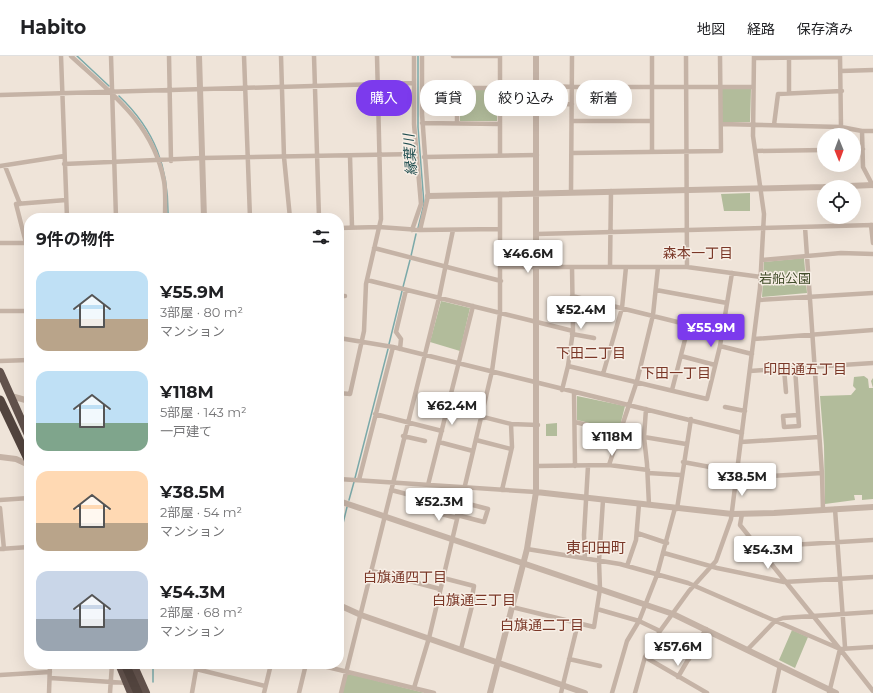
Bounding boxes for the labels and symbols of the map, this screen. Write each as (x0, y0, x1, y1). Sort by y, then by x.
north arrow (817, 128, 861, 172)
water label: 縁葉川 (399, 131, 420, 177)
pin: ¥46.6M (495, 240, 561, 274)
district label: 森本一丁目 (663, 244, 733, 262)
park label: 岩船公園 (759, 270, 811, 286)
pin: ¥52.4M (548, 296, 614, 330)
pin: ¥55.9M (678, 314, 744, 348)
district label: 下田二丁目 (556, 344, 626, 362)
district label: 印田通五丁目 (763, 360, 847, 378)
district label: 下田一丁目 (641, 364, 711, 382)
pin: ¥62.4M (419, 392, 485, 426)
pin: ¥118M (584, 423, 640, 457)
pin: ¥38.5M (709, 463, 775, 497)
pin: ¥52.3M (406, 488, 472, 522)
pin: ¥54.3M (735, 536, 801, 570)
district label: 東印田町 (566, 538, 626, 557)
district label: 白旗通四丁目 (363, 568, 447, 586)
district label: 白旗通三丁目 (432, 591, 516, 609)
district label: 白旗通二丁目 (500, 616, 584, 634)
pin: ¥57.6M (645, 633, 711, 667)

